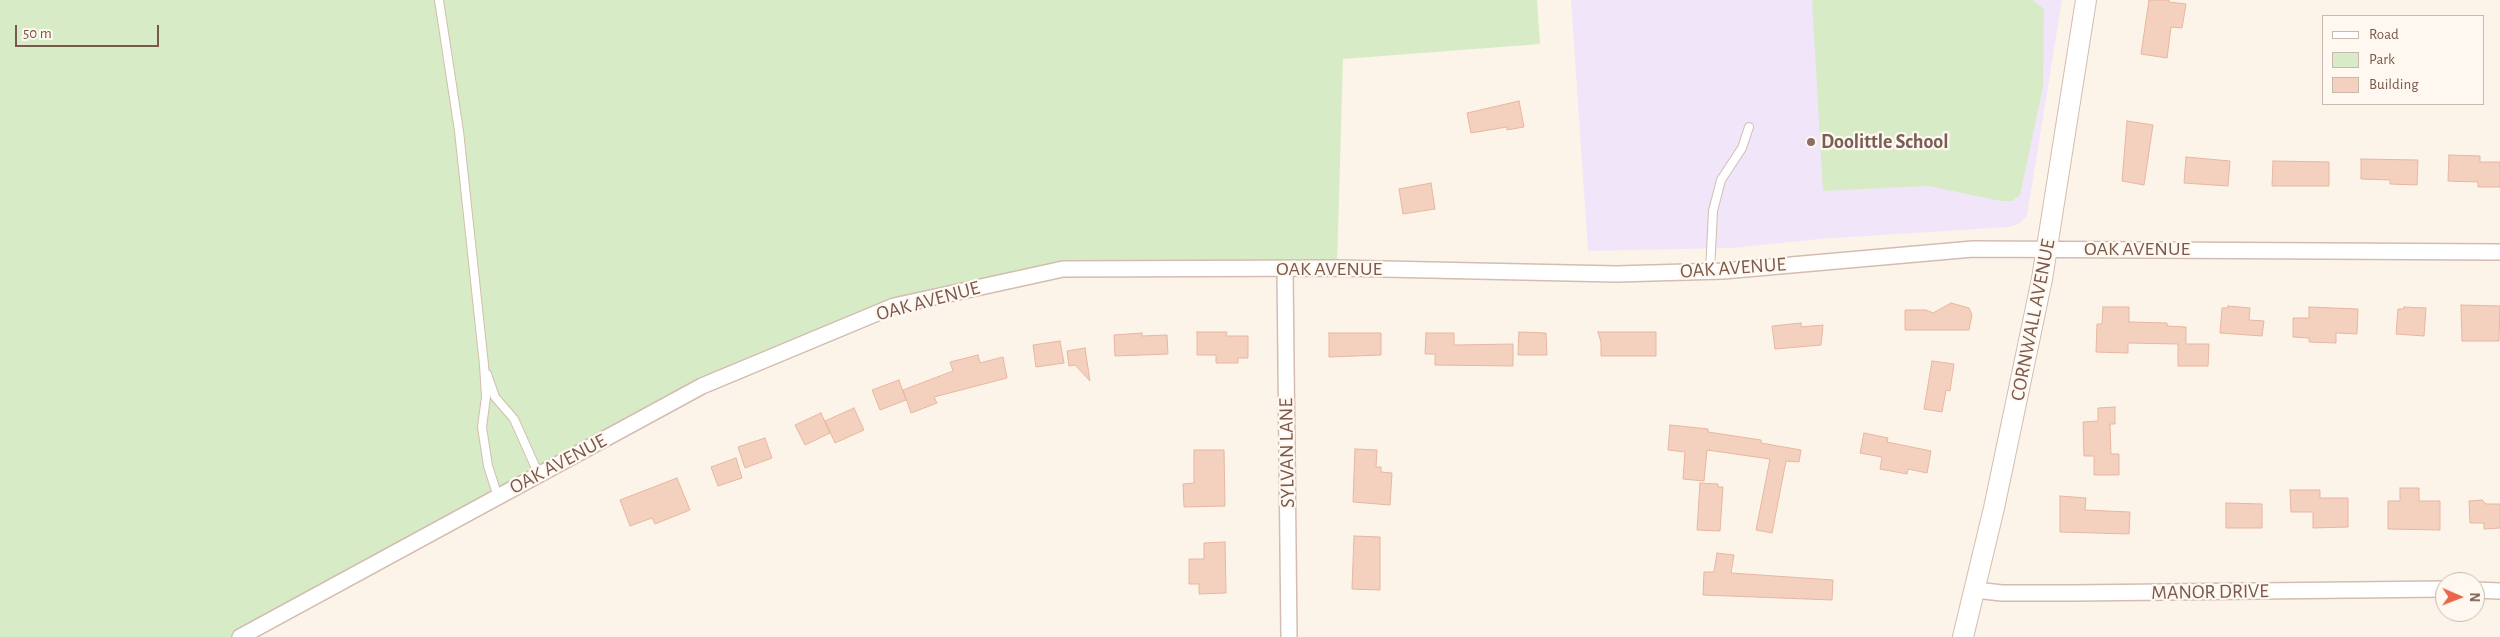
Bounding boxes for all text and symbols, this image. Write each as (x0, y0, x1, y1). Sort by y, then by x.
scale bar (18, 15, 161, 47)
legend (2322, 15, 2485, 105)
text: 50 m (23, 26, 52, 41)
text: Road (2369, 27, 2399, 42)
text: Park (2369, 52, 2395, 67)
text: Building (2369, 77, 2419, 92)
place label: Doolittle School (1821, 130, 1948, 154)
marker: Doolittle School (1805, 136, 1817, 148)
street label: CORNWALL AVENUE (2006, 237, 2060, 403)
street label: OAK AVENUE (2084, 237, 2190, 261)
street label: OAK AVENUE (1679, 252, 1787, 284)
street label: OAK AVENUE (1276, 257, 1382, 281)
street label: OAK AVENUE (874, 276, 982, 326)
street label: SYLVAN LANE (1274, 398, 1300, 508)
street label: OAK AVENUE (506, 429, 610, 499)
north arrow (2435, 572, 2485, 622)
street label: MANOR DRIVE (2151, 579, 2269, 605)
text: N (2467, 592, 2481, 602)

